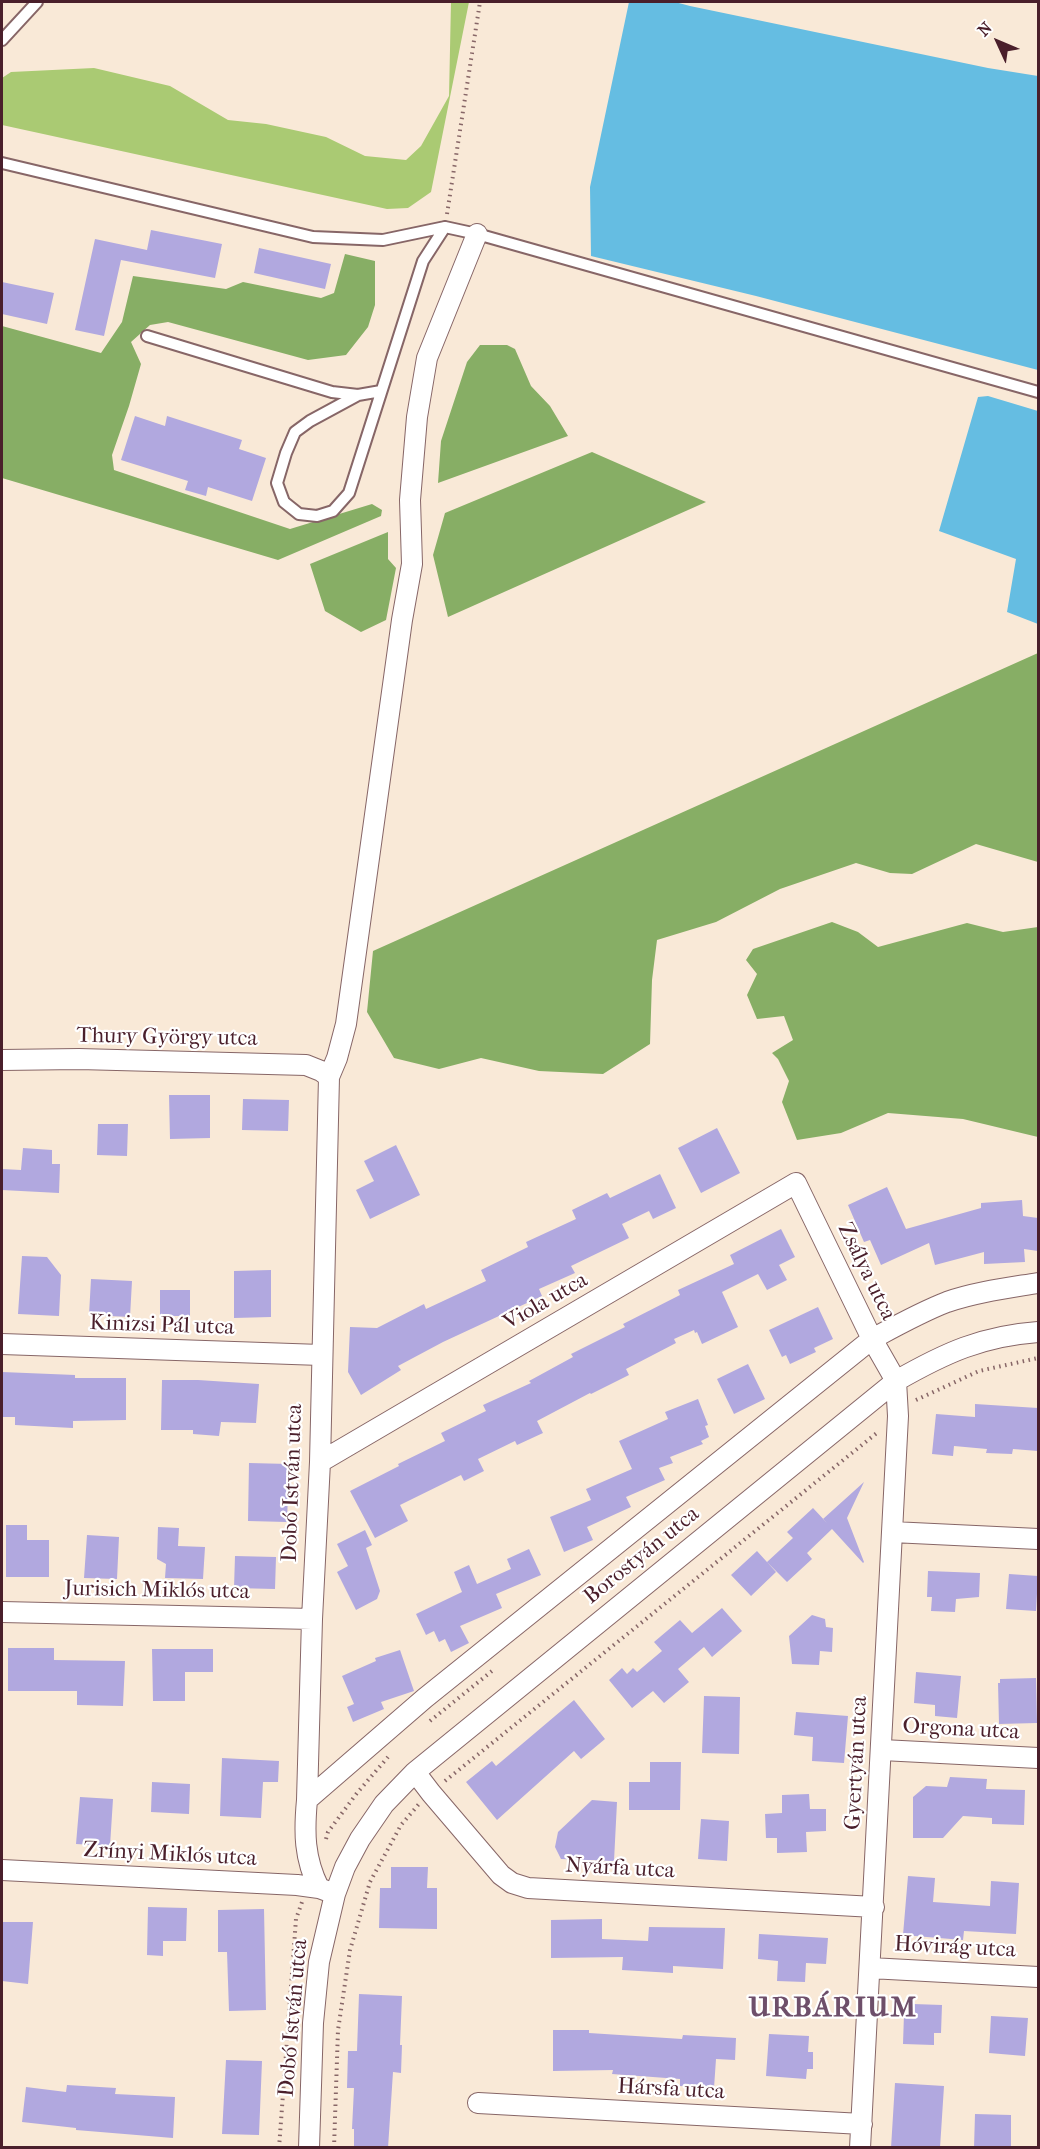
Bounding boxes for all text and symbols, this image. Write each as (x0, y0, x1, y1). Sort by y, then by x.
north arrow (968, 12, 1028, 72)
text: N (974, 18, 996, 40)
street label: Thury György utca (76, 1023, 258, 1053)
street label: Zsálya utca (831, 1219, 901, 1325)
street label: Viola utca (499, 1267, 593, 1337)
street label: Kinizsi Pál utca (89, 1310, 235, 1342)
street label: Dobó István utca (277, 1403, 309, 1563)
street label: Borostyán utca (579, 1501, 705, 1611)
street label: Jurisich Miklós utca (64, 1576, 250, 1606)
street label: Gyertyán utca (840, 1695, 874, 1831)
street label: Orgona utca (902, 1714, 1020, 1746)
street label: Zrínyi Miklós utca (83, 1837, 257, 1873)
street label: Nyárfa utca (565, 1853, 675, 1885)
street label: Hóvirág utca (894, 1932, 1016, 1964)
street label: Dobó István utca (274, 1938, 314, 2098)
district label: URBÁRIUM (748, 1992, 918, 2026)
street label: Hársfa utca (617, 2074, 725, 2106)

